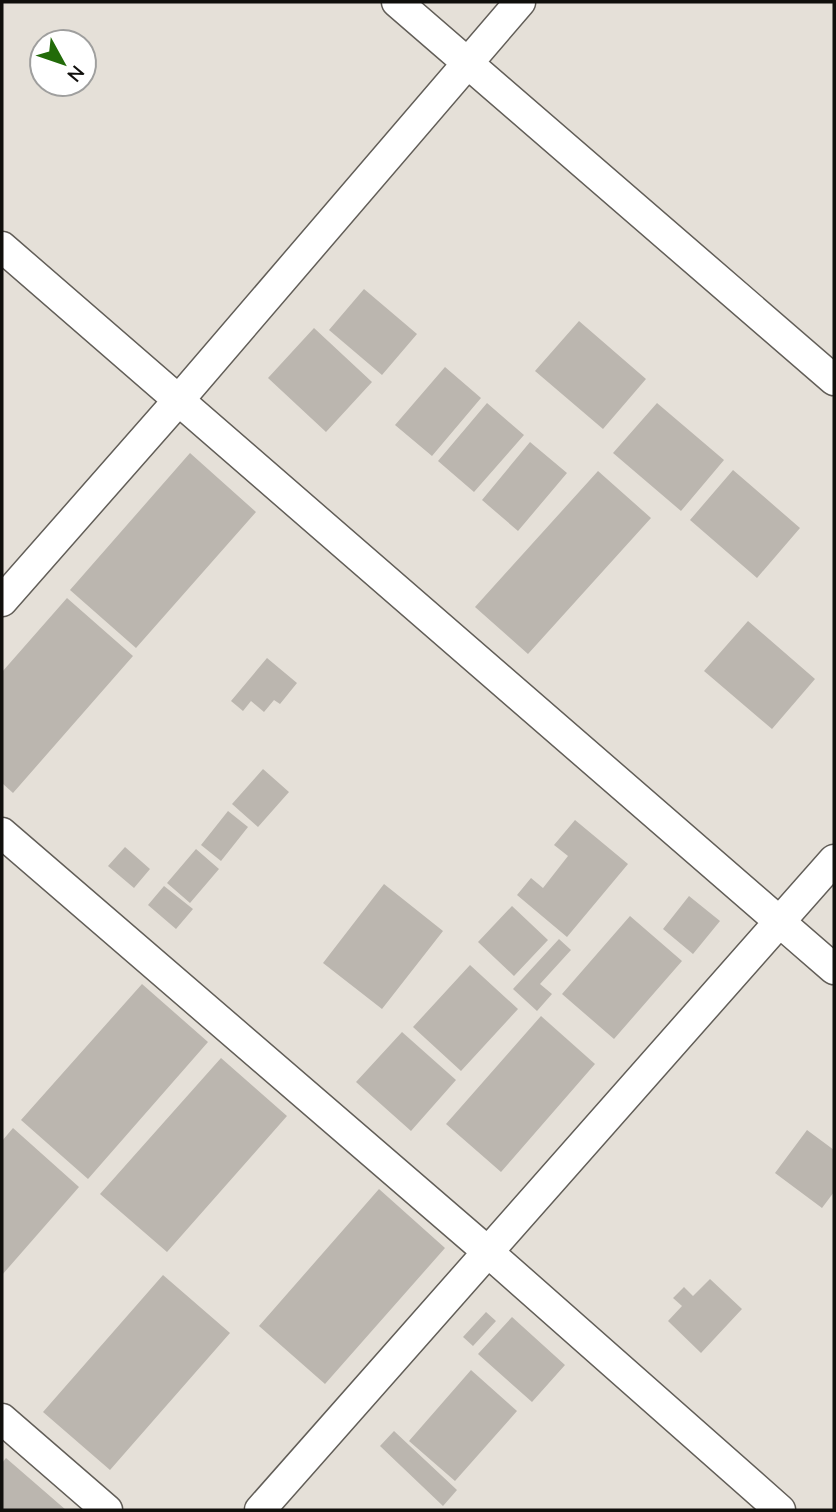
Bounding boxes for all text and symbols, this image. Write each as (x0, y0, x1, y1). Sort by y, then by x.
north arrow (28, 28, 98, 98)
text: N (61, 59, 90, 87)

